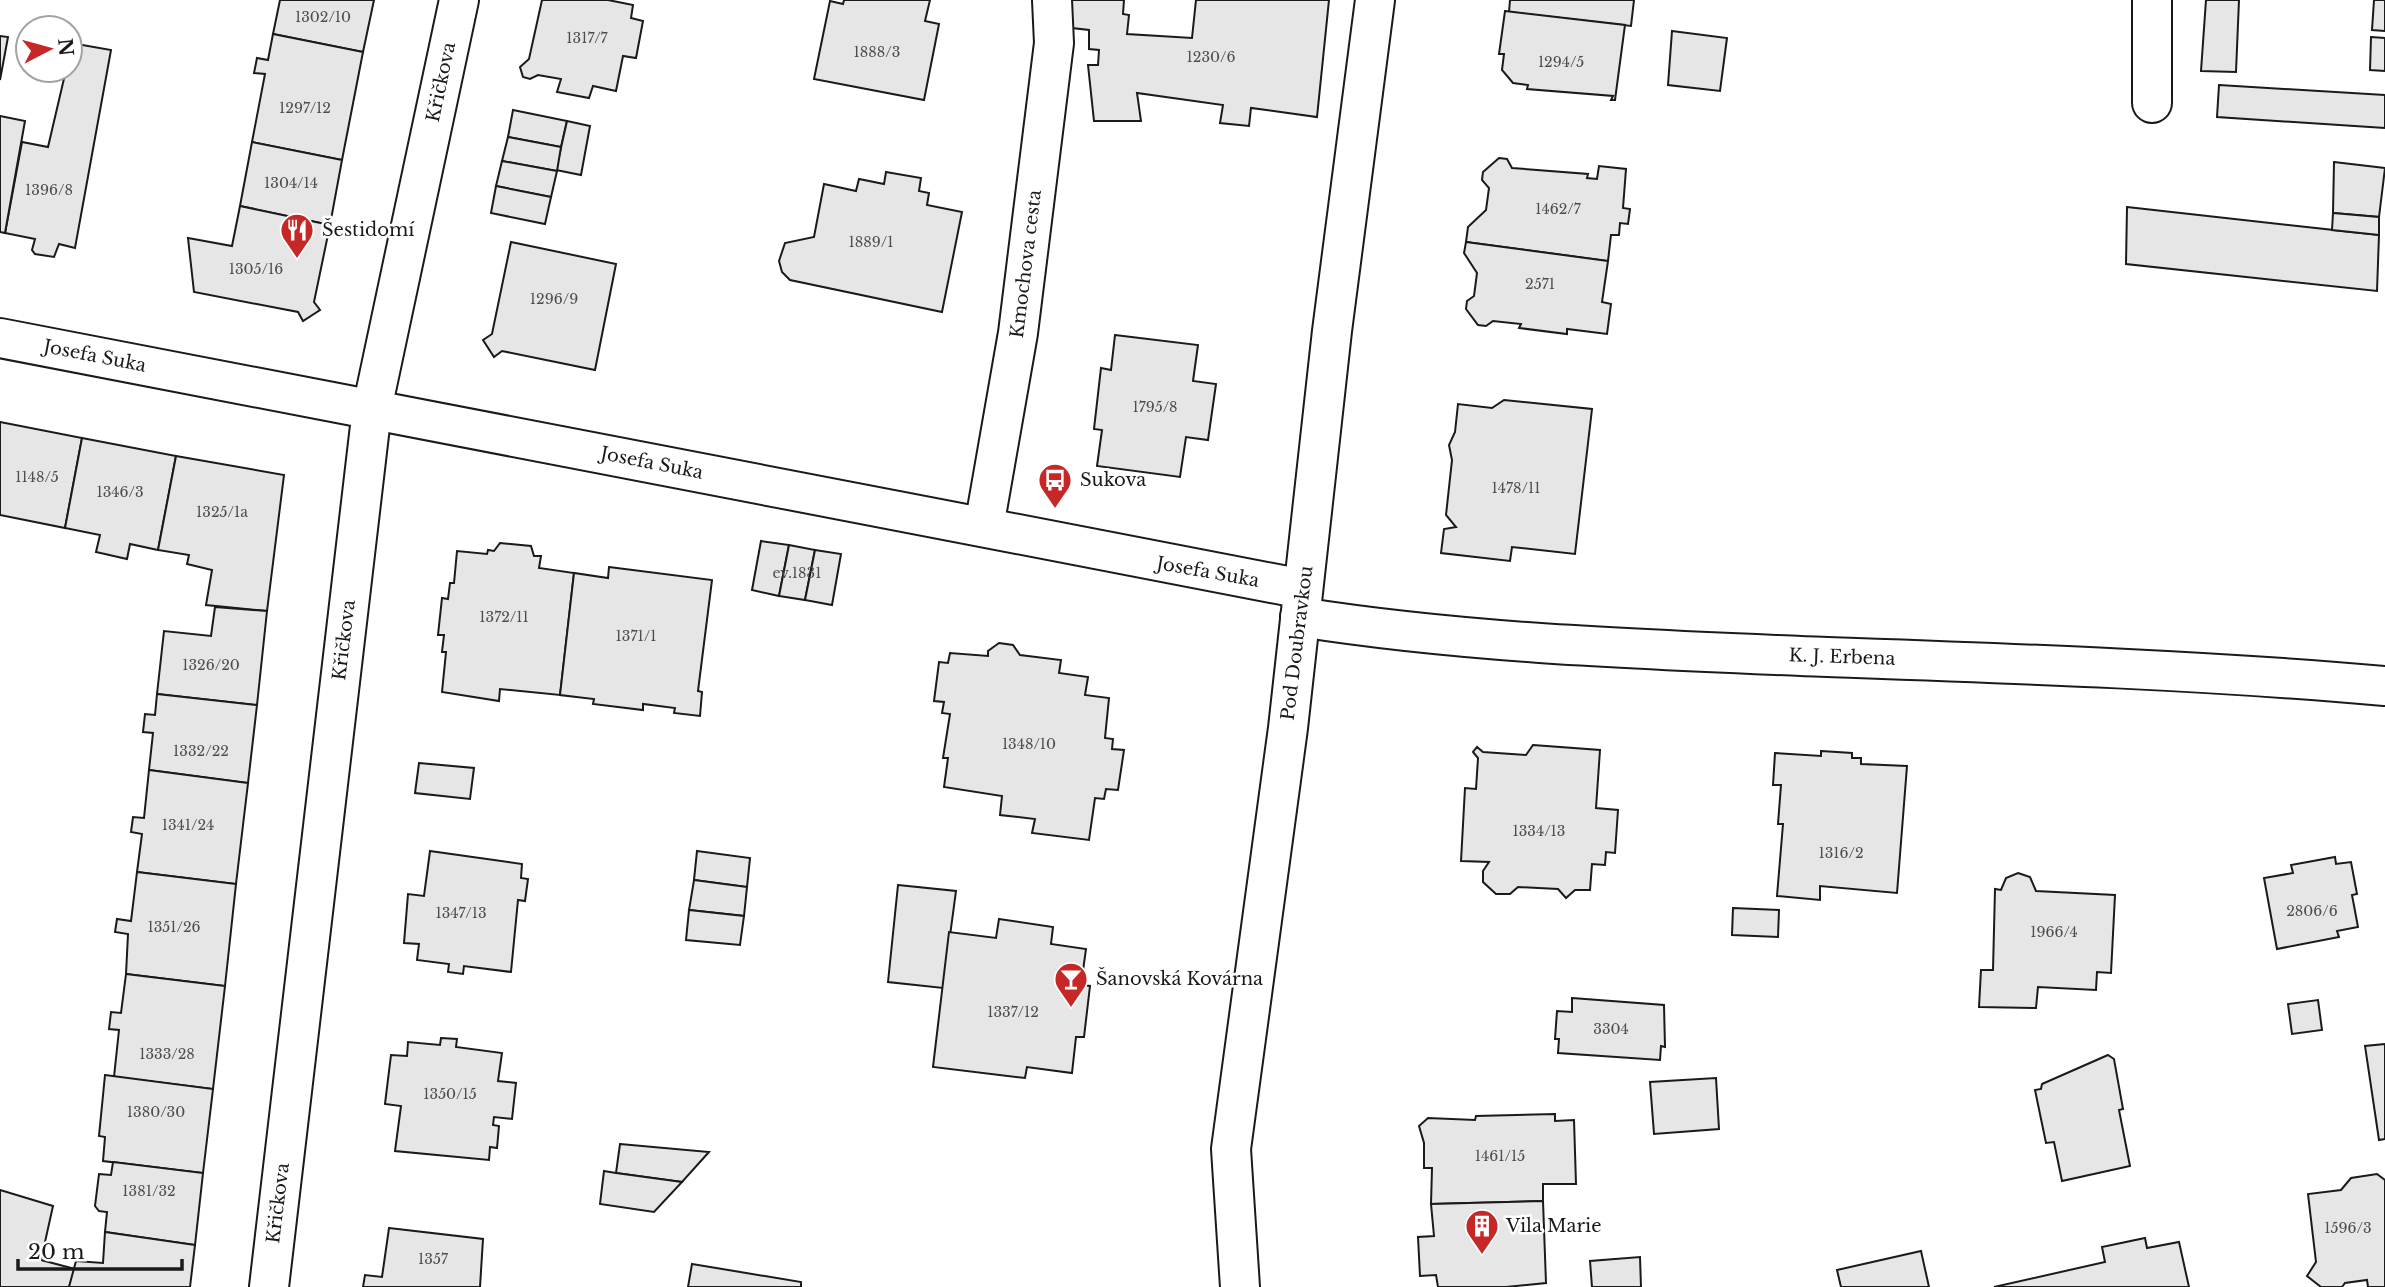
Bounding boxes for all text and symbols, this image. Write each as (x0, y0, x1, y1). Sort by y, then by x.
house number: 1302/10 (295, 8, 351, 26)
north arrow (14, 14, 84, 84)
house number: 1317/7 (566, 29, 609, 47)
text: N (53, 37, 78, 57)
street label: Křičkova (422, 40, 460, 124)
house number: 1888/3 (854, 43, 900, 61)
house number: 1230/6 (1187, 48, 1235, 66)
house number: 1294/5 (1538, 53, 1584, 71)
house number: 1297/12 (279, 99, 331, 117)
house number: 1304/14 (264, 174, 318, 192)
house number: 1396/8 (25, 181, 73, 199)
street label: Kmochova cesta (1006, 189, 1046, 339)
house number: 1462/7 (1535, 200, 1582, 218)
restaurant icon: Šestidomí (278, 211, 316, 260)
place label: Šestidomí (322, 218, 415, 241)
house number: 1889/1 (849, 233, 893, 251)
house number: 1305/16 (229, 260, 283, 278)
house number: 2571 (1525, 275, 1555, 293)
house number: 1296/9 (530, 290, 578, 308)
street label: Josefa Suka (40, 335, 148, 377)
house number: 1795/8 (1132, 398, 1178, 416)
street label: Josefa Suka (597, 442, 705, 484)
bus stop icon: Sukova (1036, 461, 1074, 510)
house number: 1148/5 (15, 468, 59, 486)
place label: Sukova (1080, 469, 1146, 491)
house number: 1478/11 (1492, 479, 1540, 497)
house number: 1346/3 (96, 483, 144, 501)
house number: 1325/1a (196, 503, 248, 521)
street label: Josefa Suka (1153, 552, 1261, 592)
house number: ev.1831 (773, 564, 821, 582)
street label: Pod Doubravkou (1277, 564, 1317, 722)
street label: Křičkova (328, 598, 360, 682)
house number: 1372/11 (479, 608, 529, 626)
house number: 1371/1 (616, 627, 656, 645)
street label: K. J. Erbena (1788, 644, 1896, 670)
house number: 1326/20 (182, 656, 240, 674)
house number: 1348/10 (1002, 735, 1056, 753)
house number: 1332/22 (173, 742, 229, 760)
house number: 1341/24 (162, 816, 214, 834)
house number: 1334/13 (1513, 822, 1566, 840)
house number: 1316/2 (1818, 844, 1864, 862)
house number: 2806/6 (2286, 902, 2338, 920)
house number: 1347/13 (435, 904, 487, 922)
house number: 1351/26 (147, 918, 201, 936)
house number: 1966/4 (2030, 923, 2078, 941)
bar icon: Šanovská Kovárna (1052, 960, 1090, 1009)
place label: Šanovská Kovárna (1096, 967, 1263, 990)
house number: 1337/12 (987, 1003, 1039, 1021)
house number: 3304 (1593, 1020, 1629, 1038)
house number: 1333/28 (139, 1045, 195, 1063)
house number: 1350/15 (423, 1085, 477, 1103)
house number: 1380/30 (127, 1103, 185, 1121)
house number: 1461/15 (1475, 1147, 1525, 1165)
street label: Křičkova (262, 1161, 294, 1245)
house number: 1381/32 (122, 1182, 176, 1200)
building icon: Vila Marie (1463, 1207, 1501, 1256)
place label: Vila Marie (1505, 1215, 1602, 1237)
house number: 1596/3 (2324, 1219, 2372, 1237)
scale bar (18, 1228, 182, 1272)
text: 20 m (28, 1239, 85, 1265)
house number: 1357 (418, 1250, 449, 1268)

